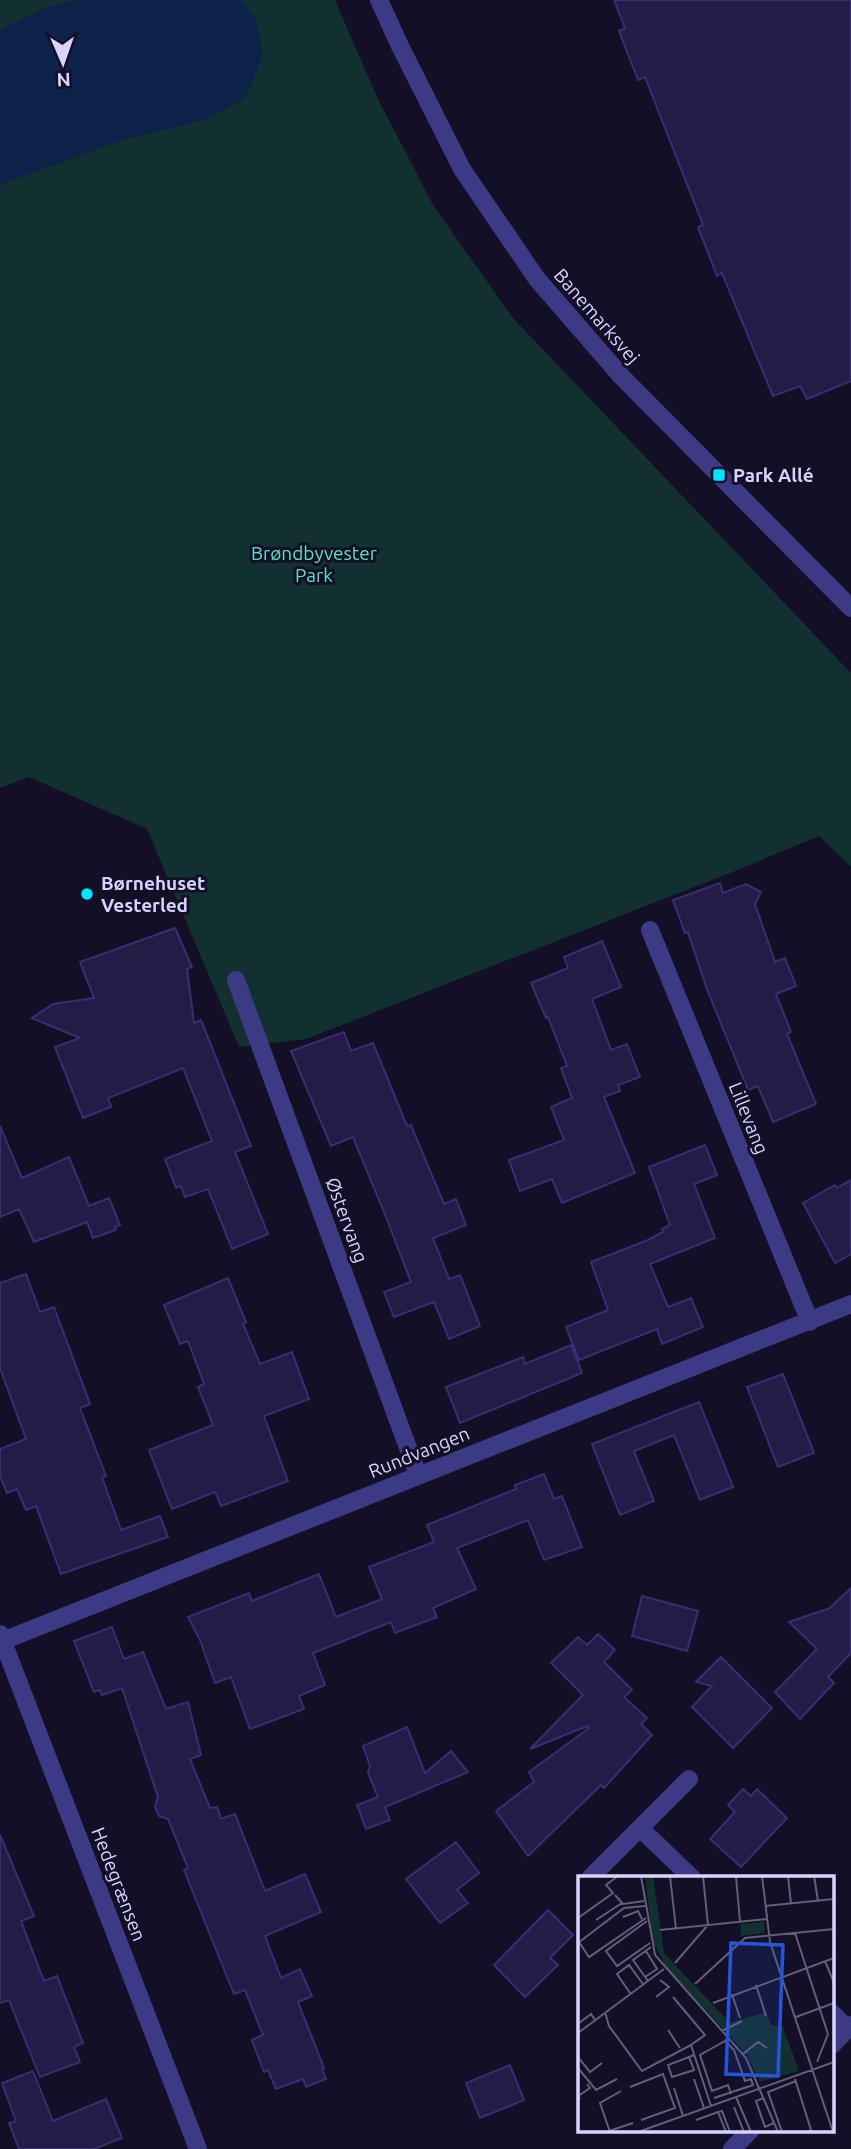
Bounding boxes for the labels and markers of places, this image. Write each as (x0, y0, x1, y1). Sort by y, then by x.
place label: Park Allé (733, 464, 814, 486)
marker: Park Allé (711, 467, 727, 483)
place label: Børnehuset Vesterled (101, 872, 205, 916)
marker: Børnehuset Vesterled (79, 886, 95, 902)

